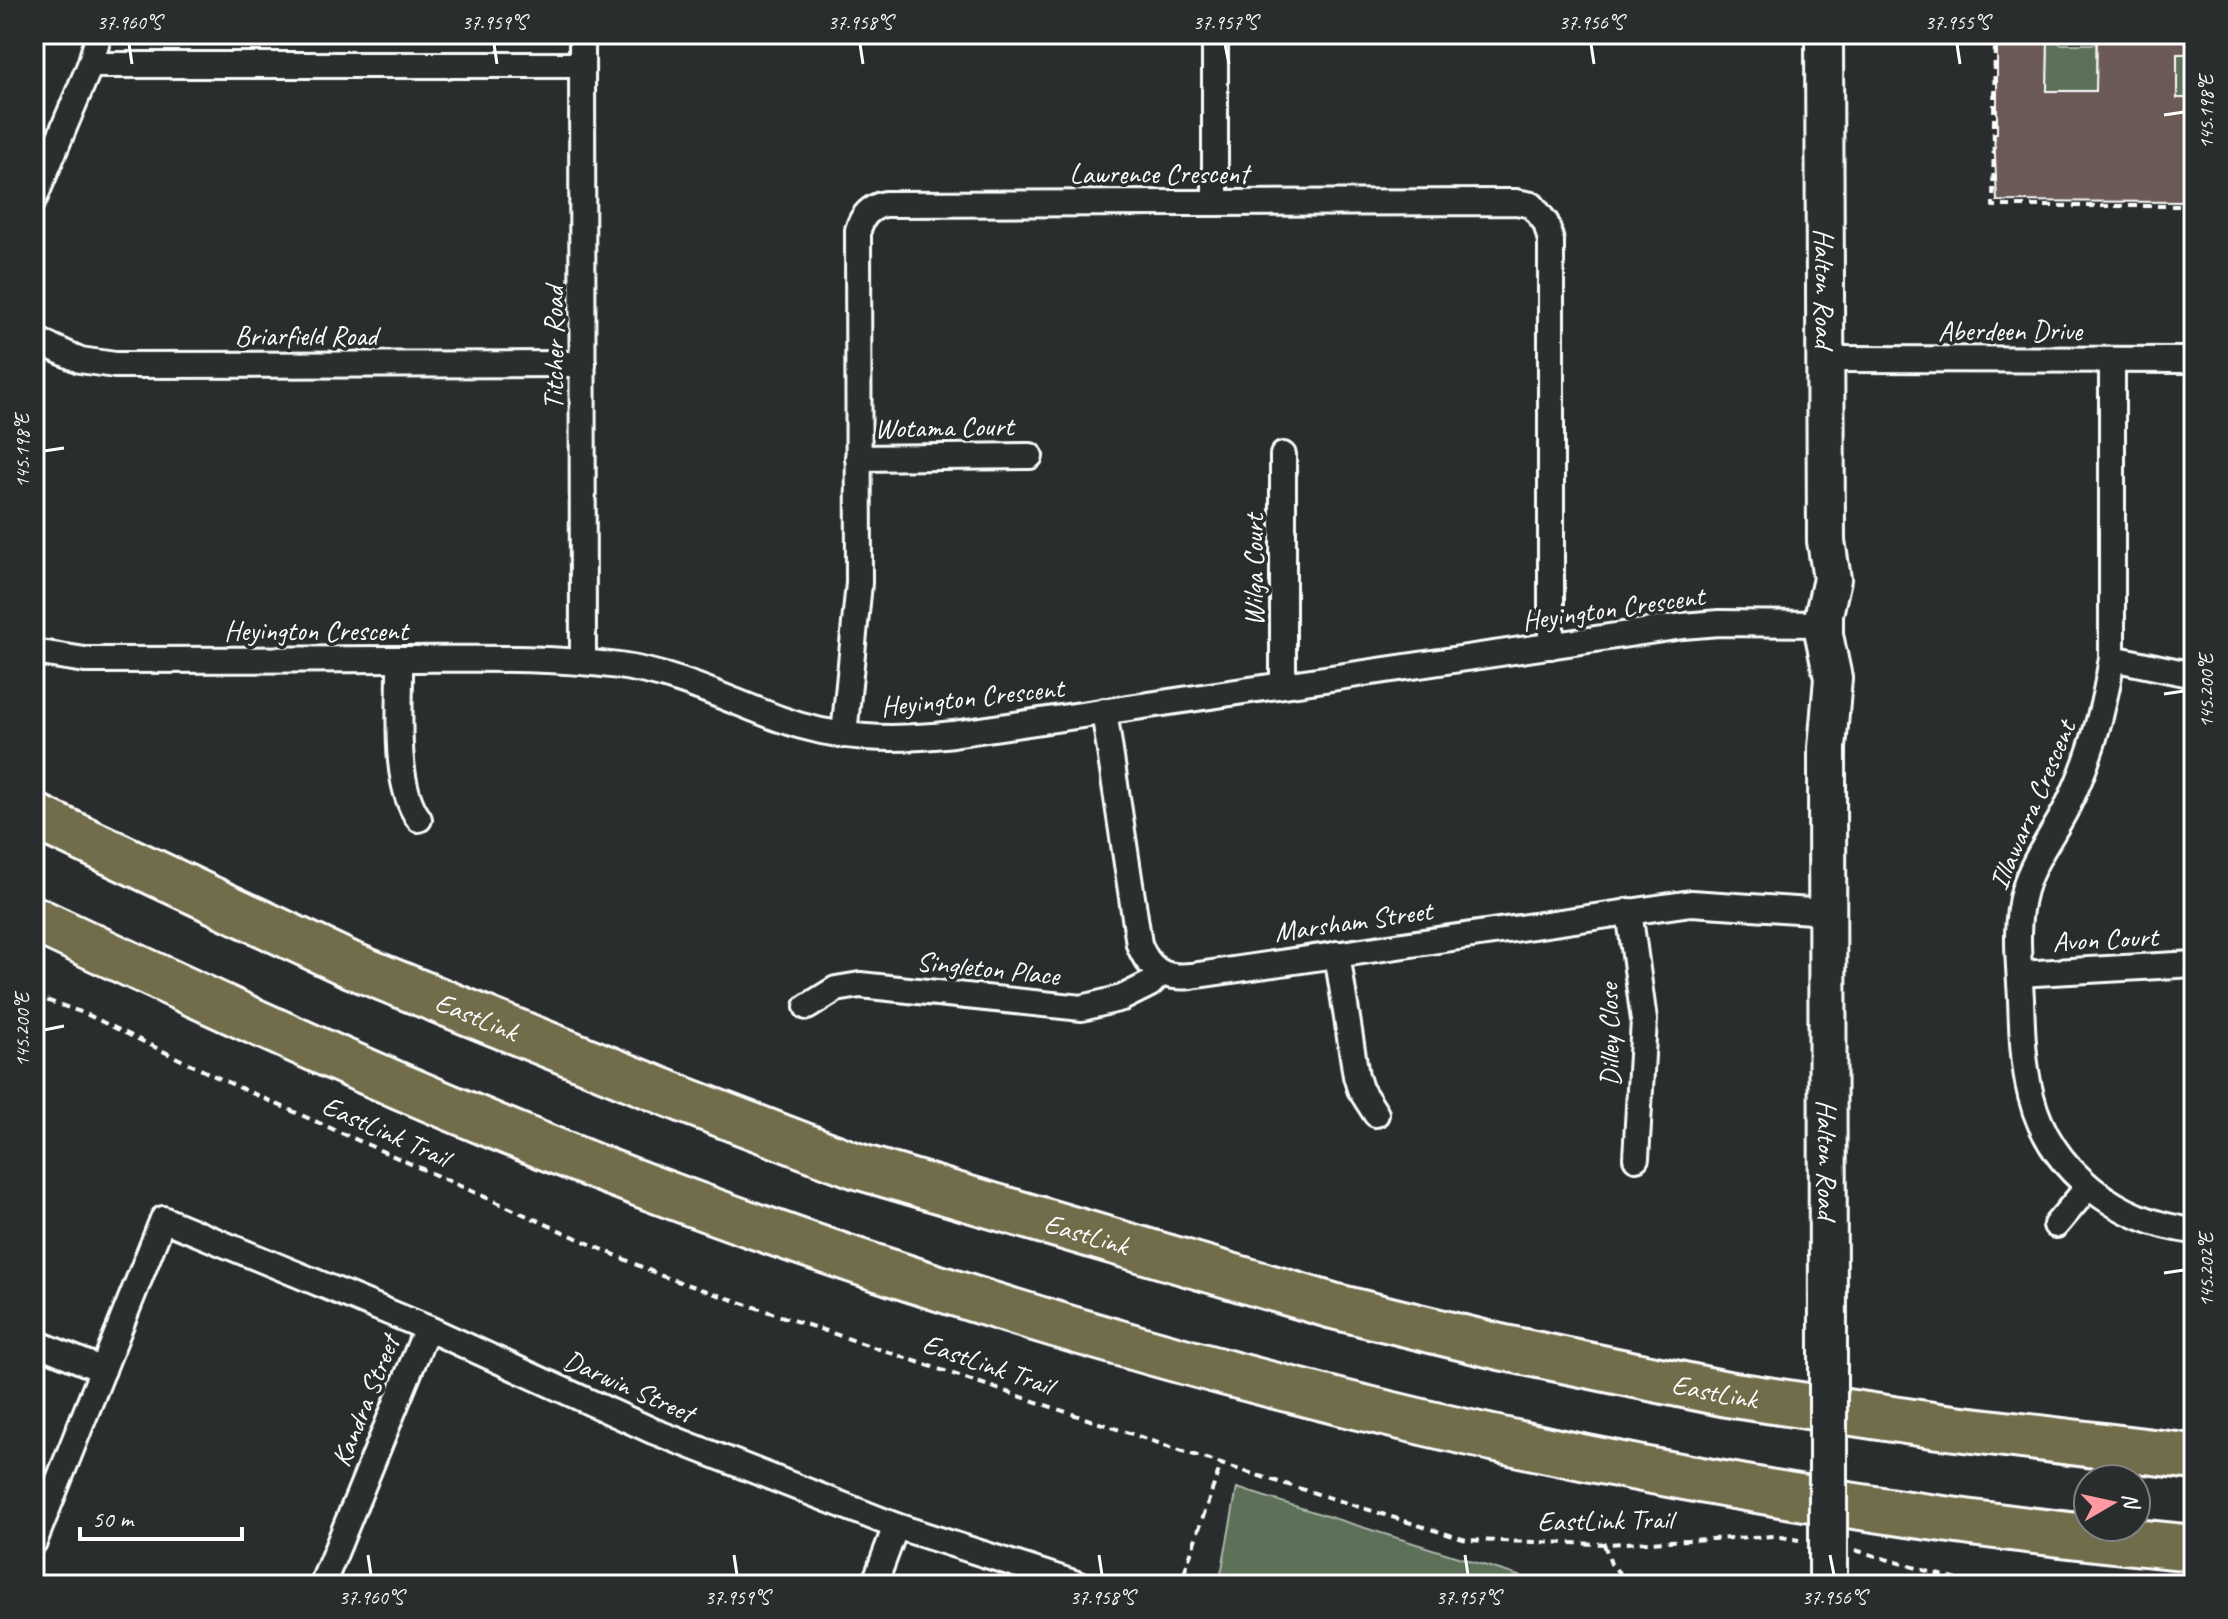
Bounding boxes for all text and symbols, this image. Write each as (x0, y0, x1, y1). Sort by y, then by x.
text: 37.960°S (97, 10, 165, 35)
text: 37.959°S (462, 10, 530, 35)
text: 37.958°S (828, 10, 896, 35)
text: 37.957°S (1193, 10, 1261, 35)
text: 37.956°S (1559, 10, 1627, 35)
text: 37.955°S (1925, 10, 1993, 35)
text: 145.198°E (2194, 72, 2219, 149)
street label: Lawrence Crescent (1070, 156, 1252, 191)
street label: Halton Road (1807, 228, 1843, 352)
street label: Titcher Road (536, 282, 571, 410)
street label: Aberdeen Drive (1938, 313, 2084, 348)
street label: Briarfield Road (235, 318, 381, 353)
street label: Wotama Court (874, 408, 1016, 446)
text: 145.198°E (10, 411, 35, 488)
street label: Wilga Court (1236, 511, 1271, 626)
street label: Heyington Crescent (1520, 578, 1709, 638)
street label: Heyington Crescent (224, 613, 410, 648)
text: 145.200°E (2194, 651, 2219, 728)
street label: Heyington Crescent (879, 670, 1068, 724)
street label: Illawarra Crescent (1981, 713, 2084, 895)
street label: Marsham Street (1272, 892, 1437, 949)
street label: Avon Court (2052, 919, 2161, 959)
street label: Singleton Place (915, 943, 1063, 993)
street label: Dilley Close (1591, 981, 1627, 1087)
street label: EastLink (430, 983, 526, 1049)
text: 145.200°E (10, 990, 35, 1067)
street label: EastLink Trail (317, 1087, 460, 1177)
street label: Halton Road (1810, 1100, 1845, 1223)
street label: EastLink (1040, 1205, 1135, 1263)
text: 145.202°E (2194, 1230, 2219, 1307)
street label: EastLink Trail (918, 1325, 1063, 1404)
street label: Kandra Street (323, 1327, 408, 1471)
street label: Darwin Street (559, 1342, 703, 1432)
street label: EastLink (1669, 1366, 1762, 1416)
north arrow (2072, 1463, 2152, 1543)
scale bar (80, 1491, 242, 1541)
text: N (2116, 1491, 2146, 1512)
street label: EastLink Trail (1537, 1501, 1678, 1539)
text: 50 m (92, 1504, 135, 1534)
text: 37.960°S (339, 1585, 407, 1610)
text: 37.959°S (705, 1585, 773, 1610)
text: 37.958°S (1070, 1585, 1138, 1610)
text: 37.957°S (1436, 1585, 1504, 1610)
text: 37.956°S (1802, 1585, 1870, 1610)

